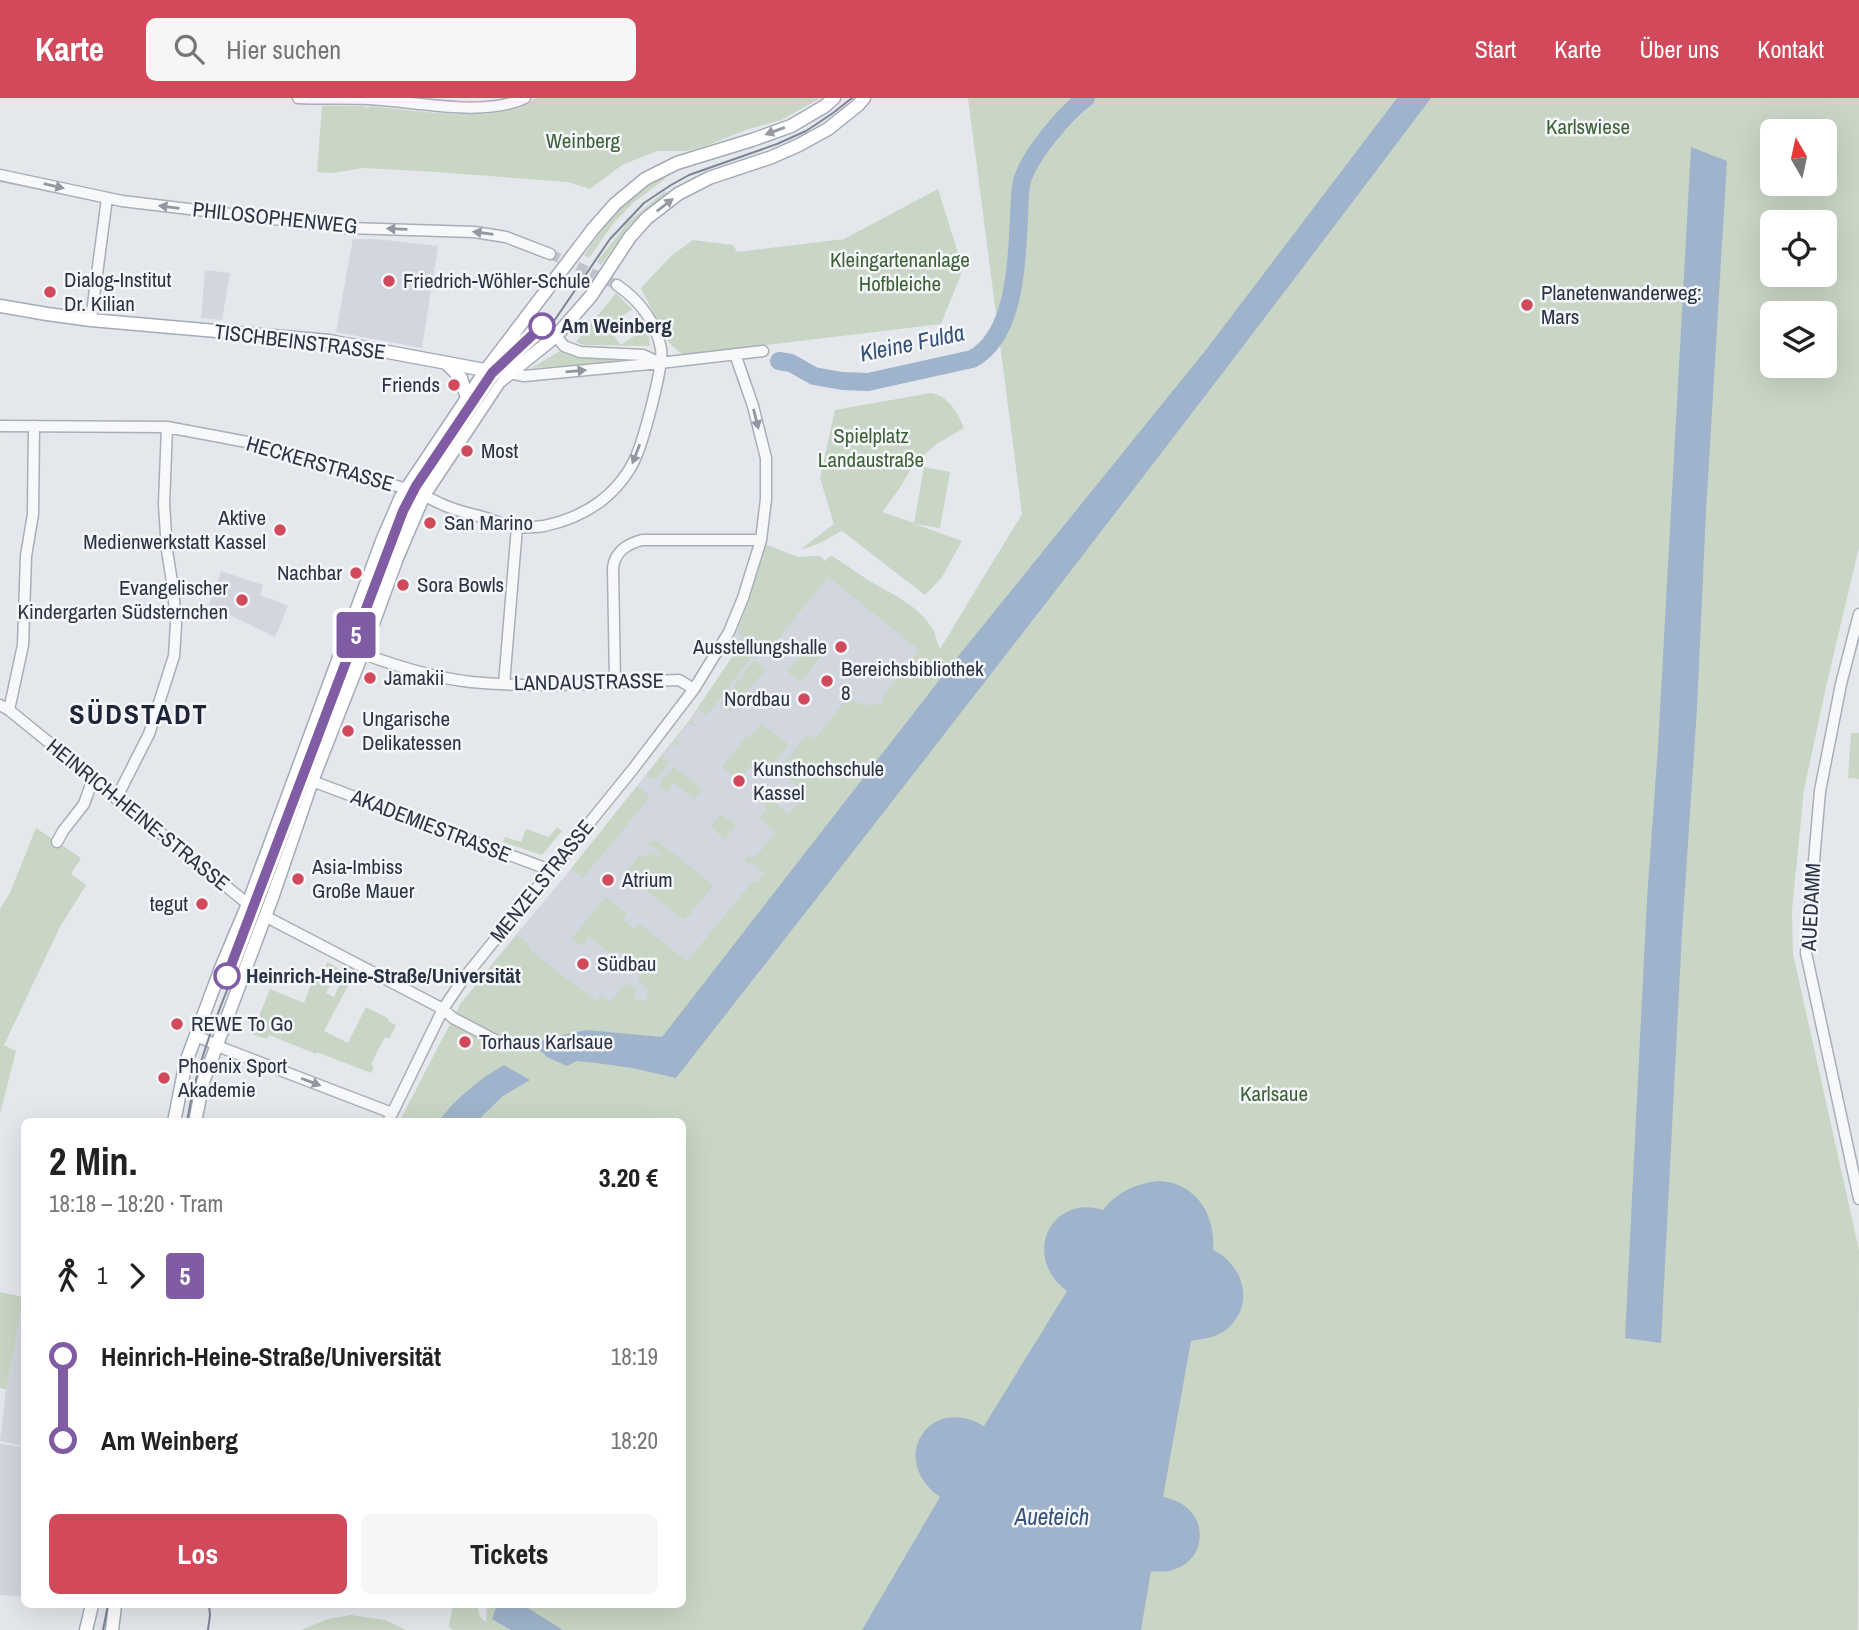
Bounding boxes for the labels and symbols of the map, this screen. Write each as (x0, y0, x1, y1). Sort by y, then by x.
park label: Karlswiese (1546, 112, 1630, 141)
north arrow (1760, 119, 1838, 196)
park label: Weinberg (546, 126, 621, 155)
one-way arrow (765, 126, 786, 137)
one-way arrow (43, 181, 65, 192)
street label: PHILOSOPHENWEG (191, 194, 359, 241)
one-way arrow (655, 197, 673, 212)
one-way arrow (158, 201, 180, 212)
one-way arrow (385, 224, 407, 235)
one-way arrow (472, 228, 494, 239)
park label: Kleingartenanlage Hofbleiche (830, 245, 970, 298)
place label: Dialog-Institut Dr. Kilian (64, 265, 171, 318)
place label: Friedrich-Wöhler-Schule (403, 266, 590, 295)
marker: Friedrich-Wöhler-Schule (381, 273, 397, 289)
place label: Planetenwanderweg: Mars (1541, 278, 1702, 331)
marker: Dialog-Institut Dr. Kilian (42, 284, 58, 300)
marker: Planetenwanderweg: Mars (1519, 297, 1535, 313)
place label: Am Weinberg (561, 311, 672, 340)
marker: Am Weinberg (529, 313, 555, 339)
water label: Kleine Fulda (857, 316, 967, 369)
street label: TISCHBEINSTRASSE (213, 317, 387, 366)
one-way arrow (565, 365, 587, 376)
place label: Friends (382, 370, 440, 399)
marker: Friends (446, 377, 462, 393)
one-way arrow (751, 408, 762, 430)
park label: Spielplatz Landaustraße (818, 421, 924, 474)
street label: HECKERSTRASSE (243, 429, 397, 498)
place label: Most (481, 436, 519, 465)
marker: Most (459, 443, 475, 459)
one-way arrow (631, 443, 642, 464)
place label: Aktive Medienwerkstatt Kassel (83, 503, 266, 556)
place label: San Marino (444, 508, 533, 537)
marker: San Marino (422, 515, 438, 531)
marker: Aktive Medienwerkstatt Kassel (272, 522, 288, 538)
place label: Nachbar (277, 558, 342, 587)
marker: Nachbar (348, 565, 364, 581)
place label: Sora Bowls (417, 570, 504, 599)
place label: Evangelischer Kindergarten Südsternchen (17, 573, 228, 626)
marker: Sora Bowls (395, 577, 411, 593)
marker: Evangelischer Kindergarten Südsternchen (234, 592, 250, 608)
line badge: 5 (333, 612, 379, 658)
place label: Ausstellungshalle (692, 632, 827, 661)
marker: Ausstellungshalle (833, 639, 849, 655)
place label: Bereichsbibliothek 8 (841, 654, 984, 707)
place label: Jamakii (384, 663, 444, 692)
street label: LANDAUSTRASSE (514, 666, 664, 697)
marker: Jamakii (362, 670, 378, 686)
marker: Bereichsbibliothek 8 (819, 673, 835, 689)
place label: Nordbau (724, 684, 790, 713)
marker: Nordbau (796, 691, 812, 707)
district label: SÜDSTADT (69, 695, 209, 733)
place label: Ungarische Delikatessen (362, 704, 462, 757)
marker: Ungarische Delikatessen (340, 723, 356, 739)
street label: HEINRICH-HEINE-STRASSE (41, 732, 236, 898)
place label: Kunsthochschule Kassel (753, 754, 884, 807)
marker: Kunsthochschule Kassel (731, 773, 747, 789)
street label: AKADEMIESTRASSE (346, 781, 515, 869)
street label: MENZELSTRASSE (483, 813, 600, 948)
place label: Asia-Imbiss Große Mauer (311, 852, 415, 905)
street label: AUEDAMM (1794, 862, 1827, 953)
place label: Atrium (621, 865, 673, 894)
marker: Asia-Imbiss Große Mauer (290, 871, 306, 887)
marker: Atrium (600, 872, 616, 888)
place label: tegut (150, 889, 188, 918)
marker: tegut (194, 896, 210, 912)
place label: Südbau (597, 949, 656, 978)
marker: Südbau (575, 956, 591, 972)
place label: Heinrich-Heine-Straße/Universität (246, 961, 521, 990)
marker: Heinrich-Heine-Straße/Universität (214, 963, 240, 989)
place label: REWE To Go (191, 1009, 293, 1038)
marker: REWE To Go (169, 1016, 185, 1032)
place label: Torhaus Karlsaue (479, 1027, 613, 1056)
marker: Torhaus Karlsaue (457, 1034, 473, 1050)
place label: Phoenix Sport Akademie (177, 1051, 287, 1104)
marker: Phoenix Sport Akademie (156, 1070, 172, 1086)
one-way arrow (301, 1077, 322, 1088)
park label: Karlsaue (1240, 1079, 1308, 1108)
water label: Aueteich (1014, 1501, 1089, 1532)

